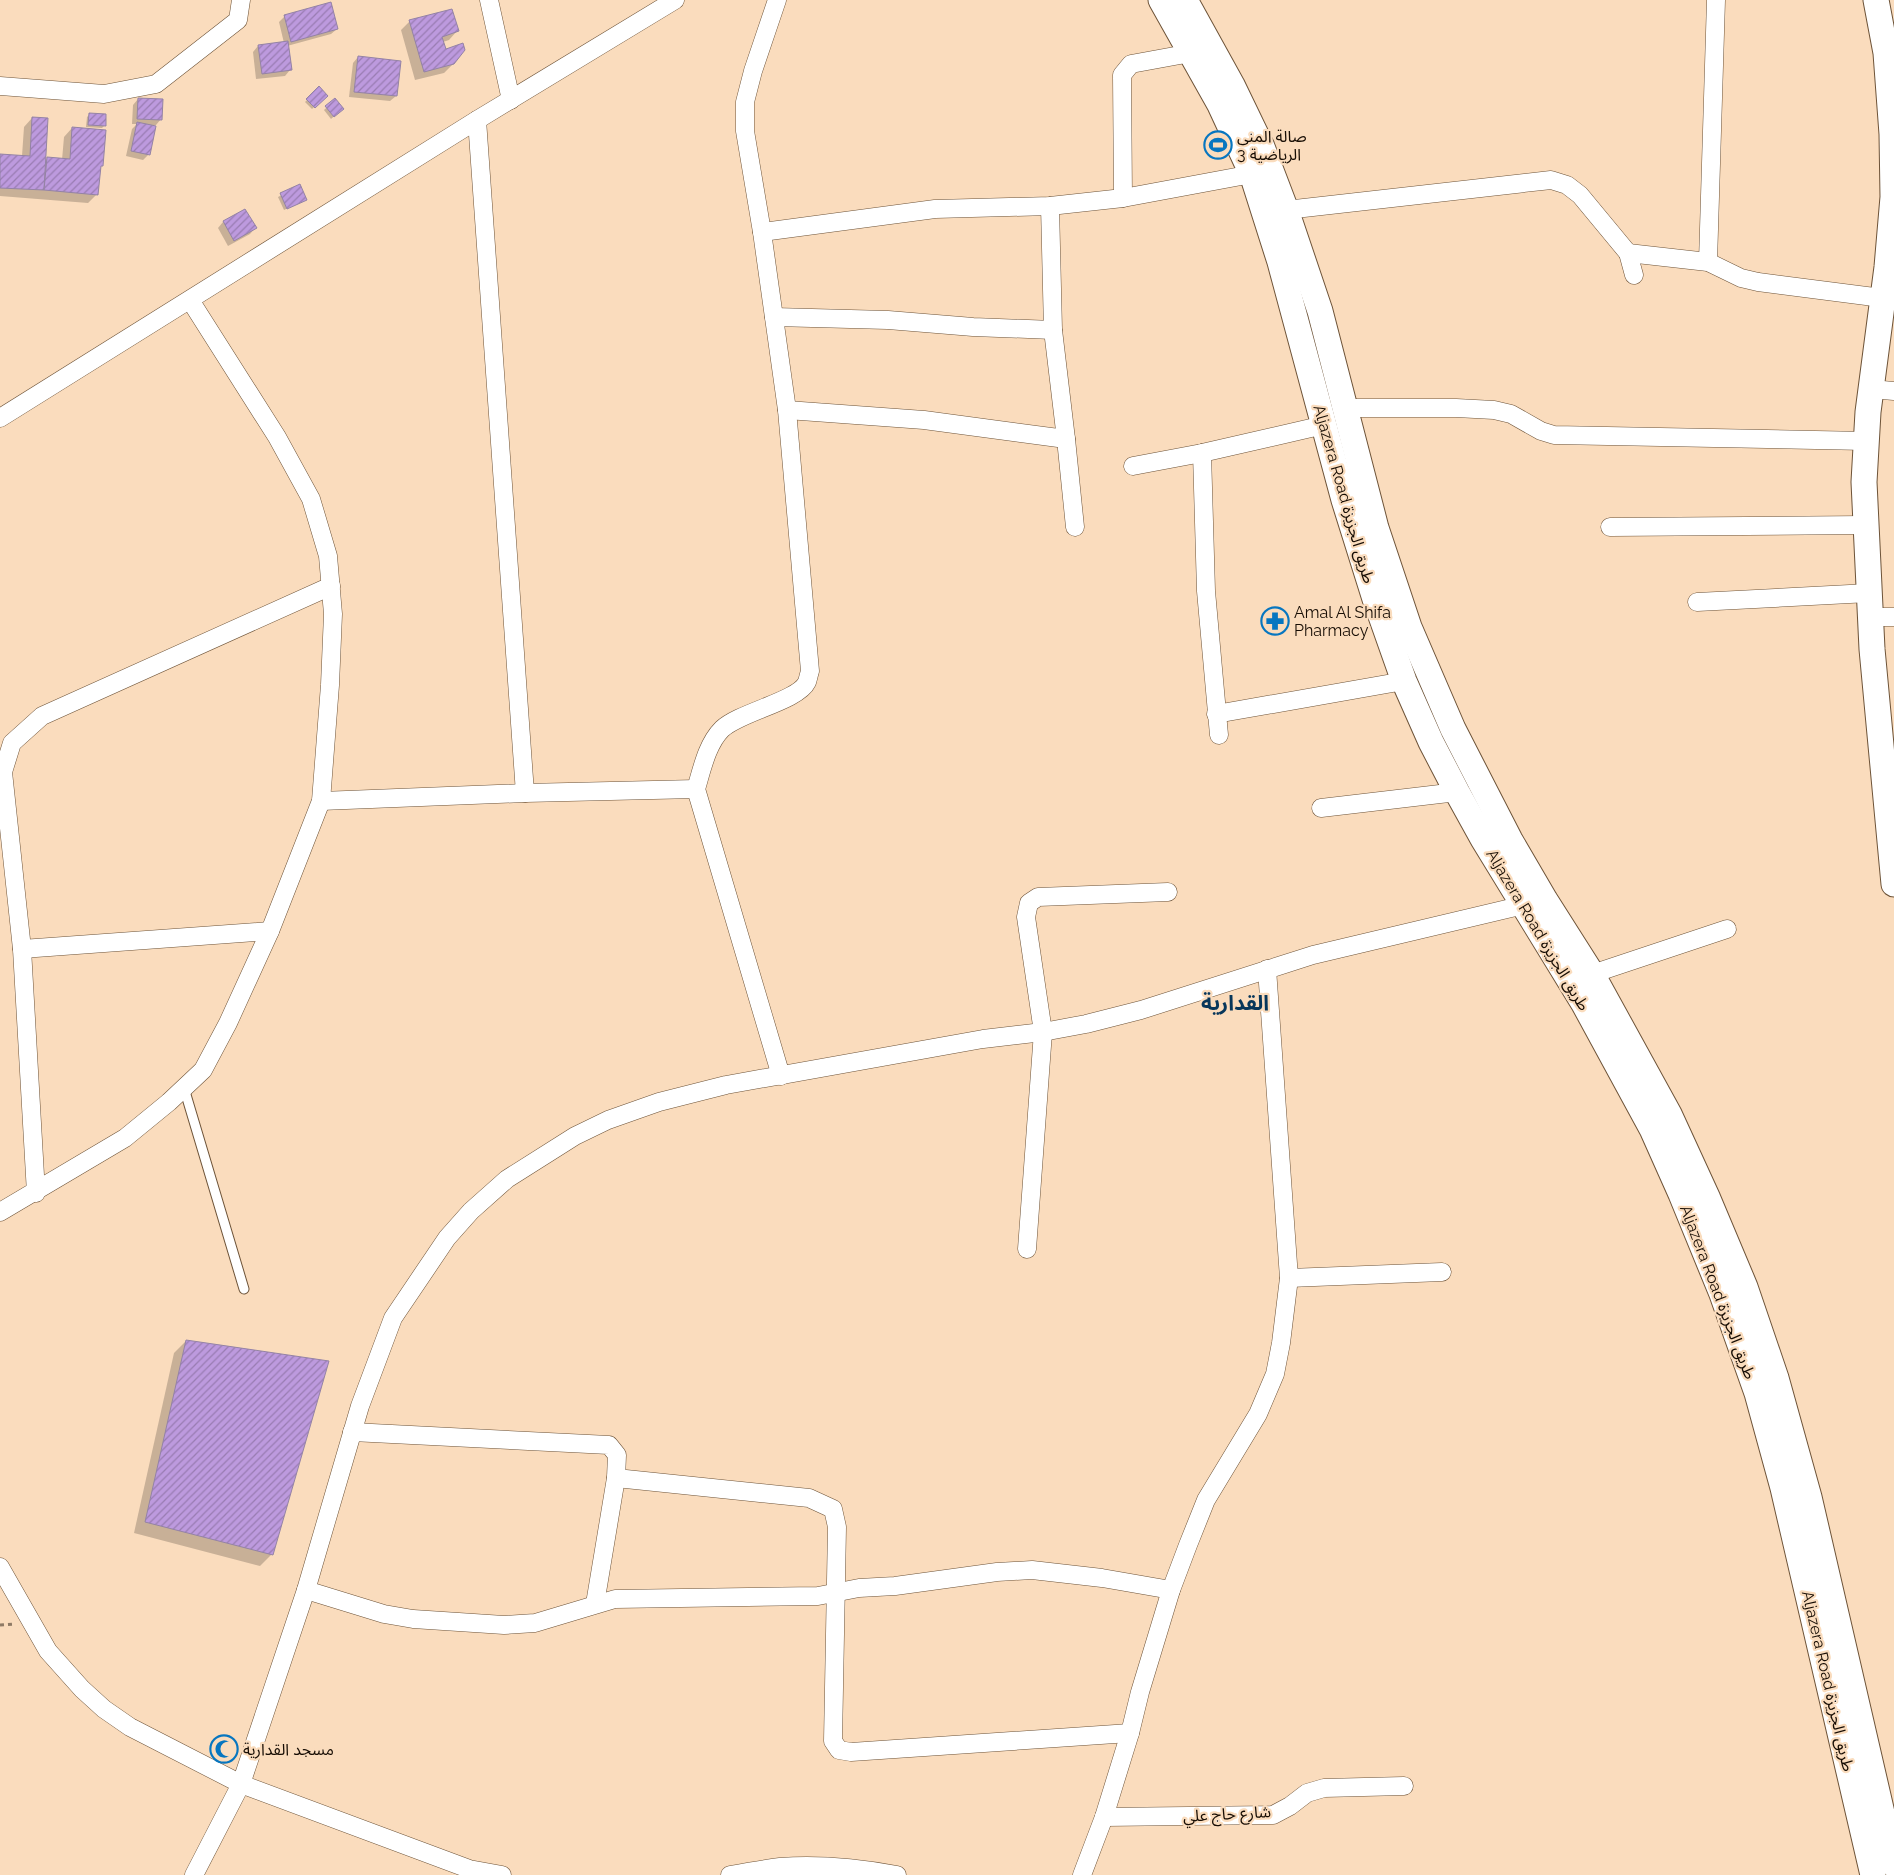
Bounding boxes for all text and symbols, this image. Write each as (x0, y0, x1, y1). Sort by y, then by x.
place label: صالة المنى الرياضية 3 (1237, 127, 1307, 164)
sports icon: صالة المنى الرياضية 3 (1203, 130, 1233, 160)
street label: Aljazera Road طريق الجزيزة (1308, 403, 1379, 586)
place label: Amal Al Shifa Pharmacy (1294, 603, 1391, 640)
pharmacy icon: Amal Al Shifa Pharmacy (1260, 606, 1290, 636)
street label: Aljazera Road طريق الجزيزة (1481, 846, 1594, 1015)
district label: القدارية (1201, 990, 1269, 1015)
street label: Aljazera Road طريق الجزيزة (1675, 1202, 1760, 1382)
street label: Aljazera Road طريق الجزيزة (1797, 1589, 1858, 1774)
mosque icon: مسجد القدارية (209, 1734, 239, 1764)
place label: مسجد القدارية (243, 1740, 334, 1759)
street label: شارع حاج علي (1182, 1802, 1272, 1829)

